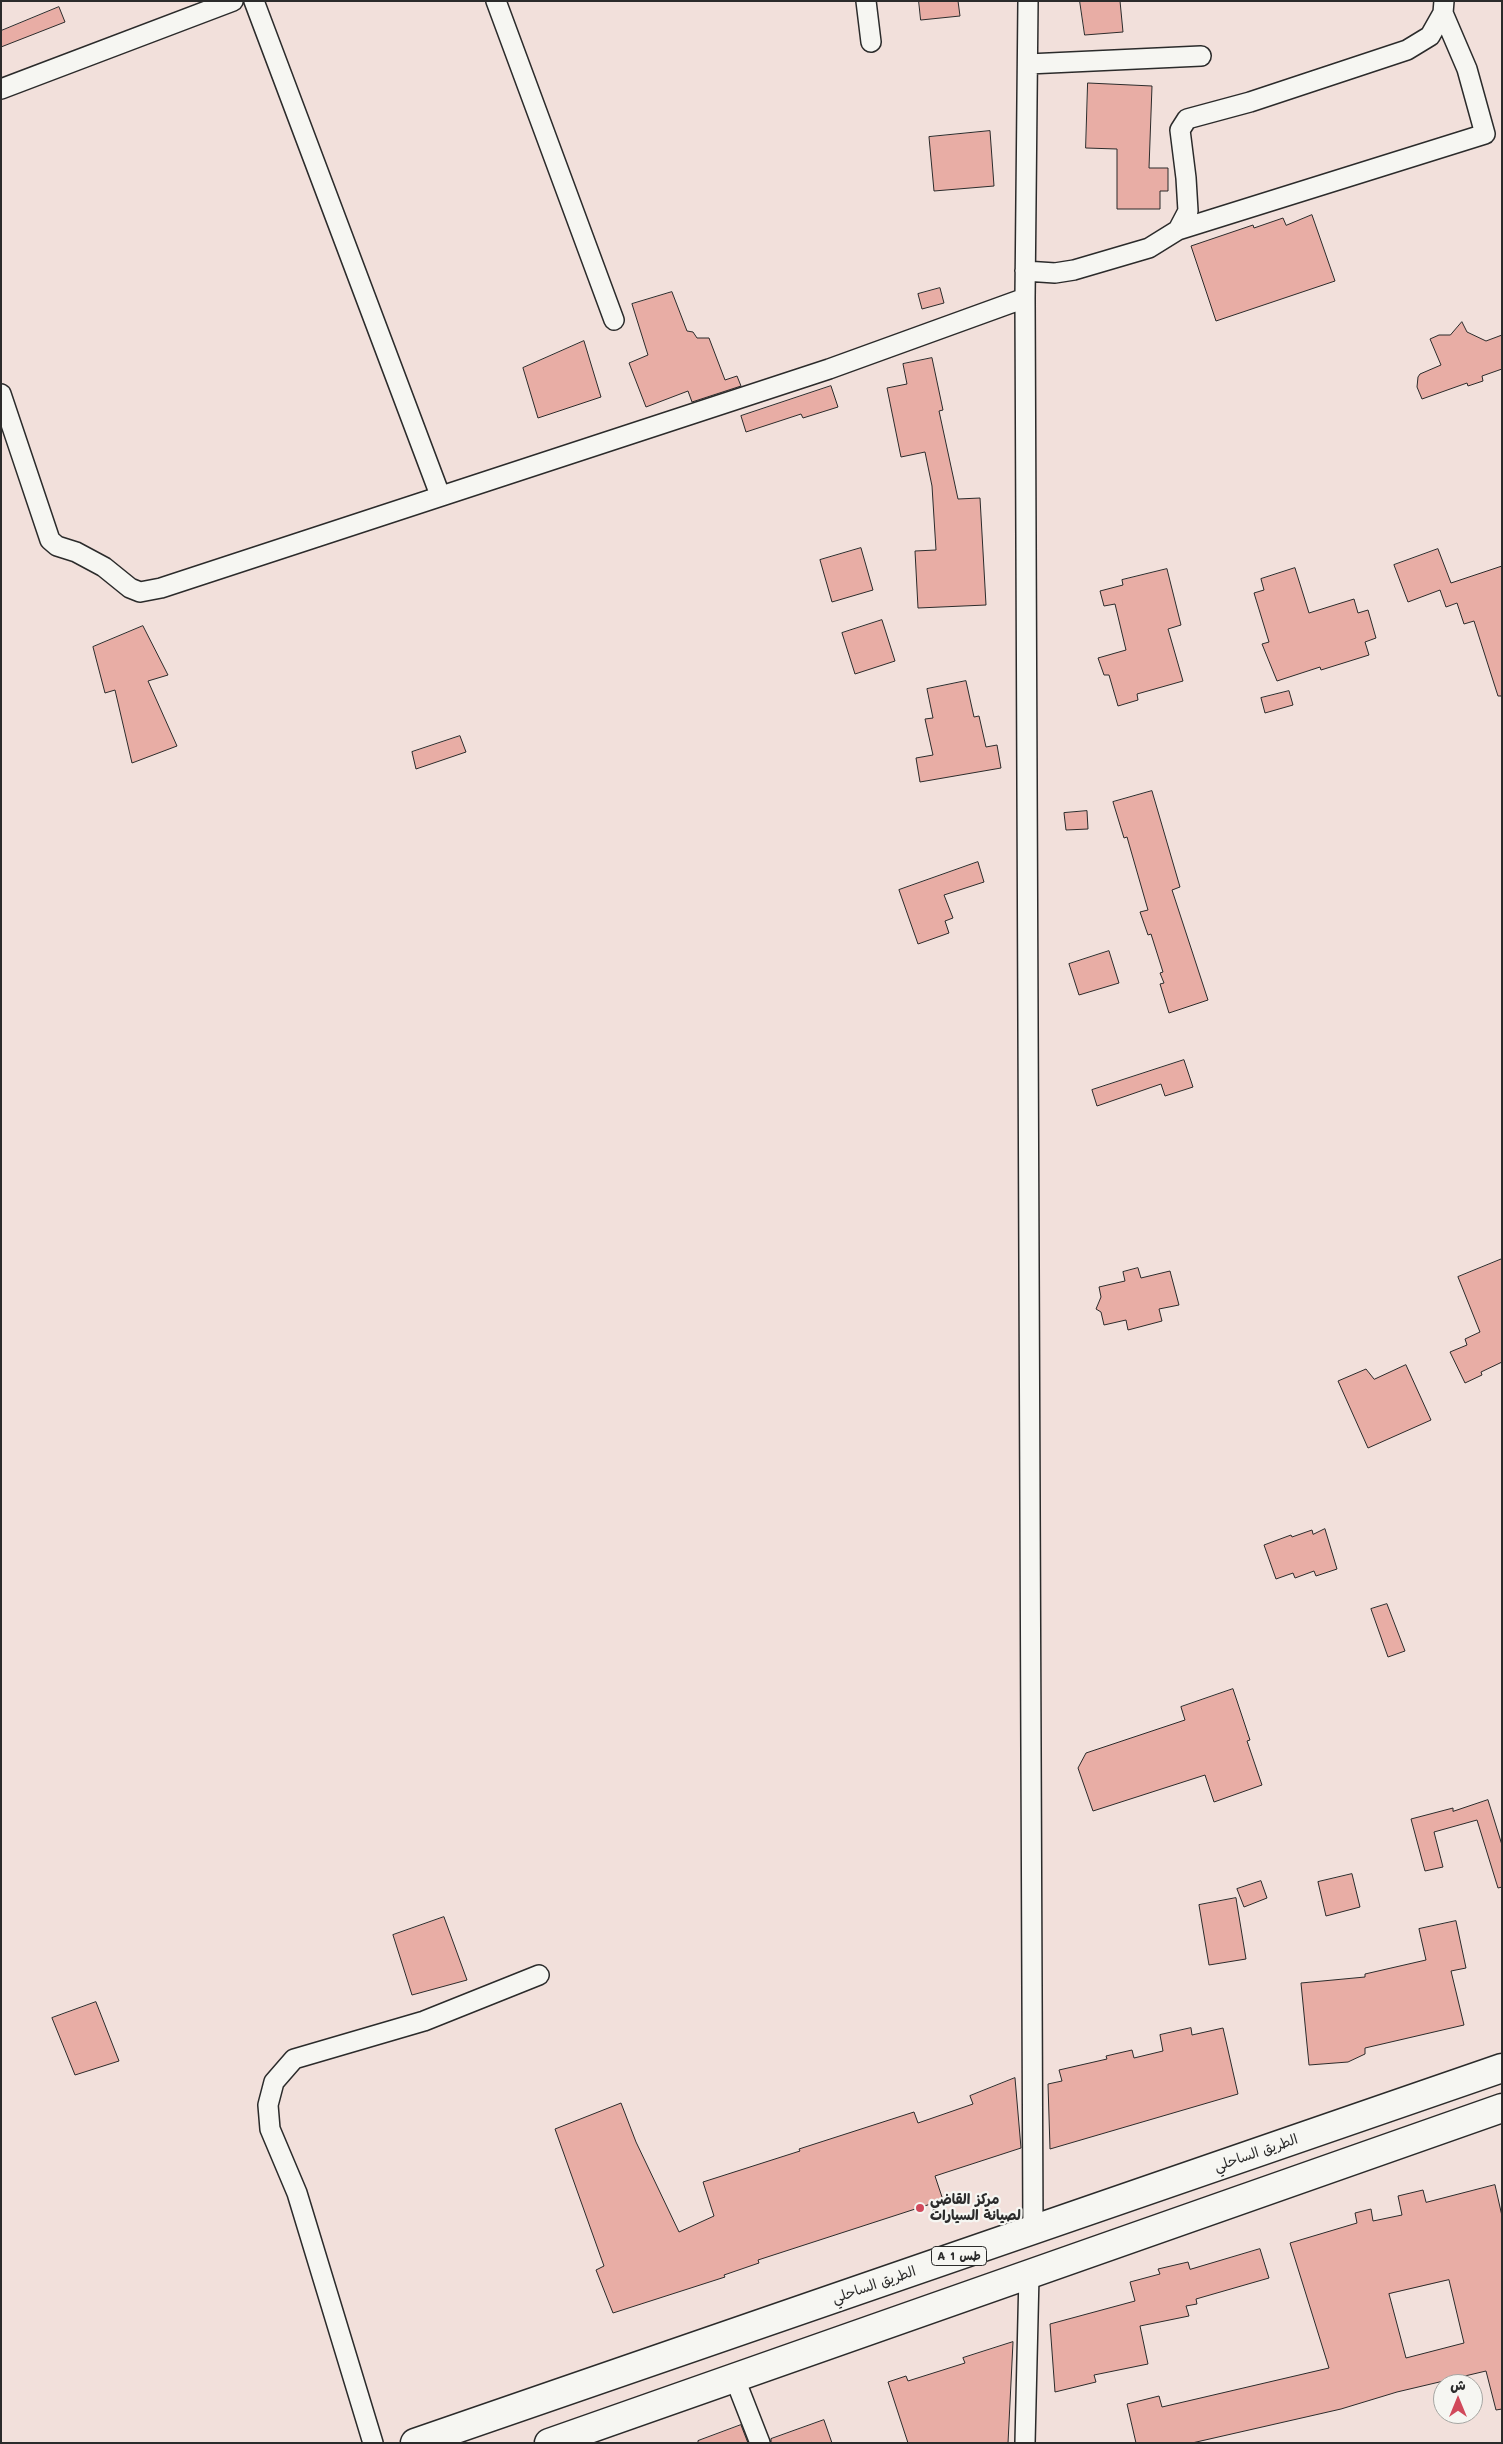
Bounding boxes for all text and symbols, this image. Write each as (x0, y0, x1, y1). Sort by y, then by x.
street label: الطريق الساحلي (1212, 2131, 1300, 2175)
place label: مركز القاضي لصيانة السيارات (930, 2192, 1021, 2224)
marker: مركز القاضي لصيانة السيارات (914, 2202, 926, 2214)
road number: A 1 طس (932, 2246, 986, 2266)
street label: الطريق الساحلي (830, 2263, 918, 2307)
north arrow (1433, 2374, 1483, 2424)
text: ش (1450, 2375, 1466, 2394)

